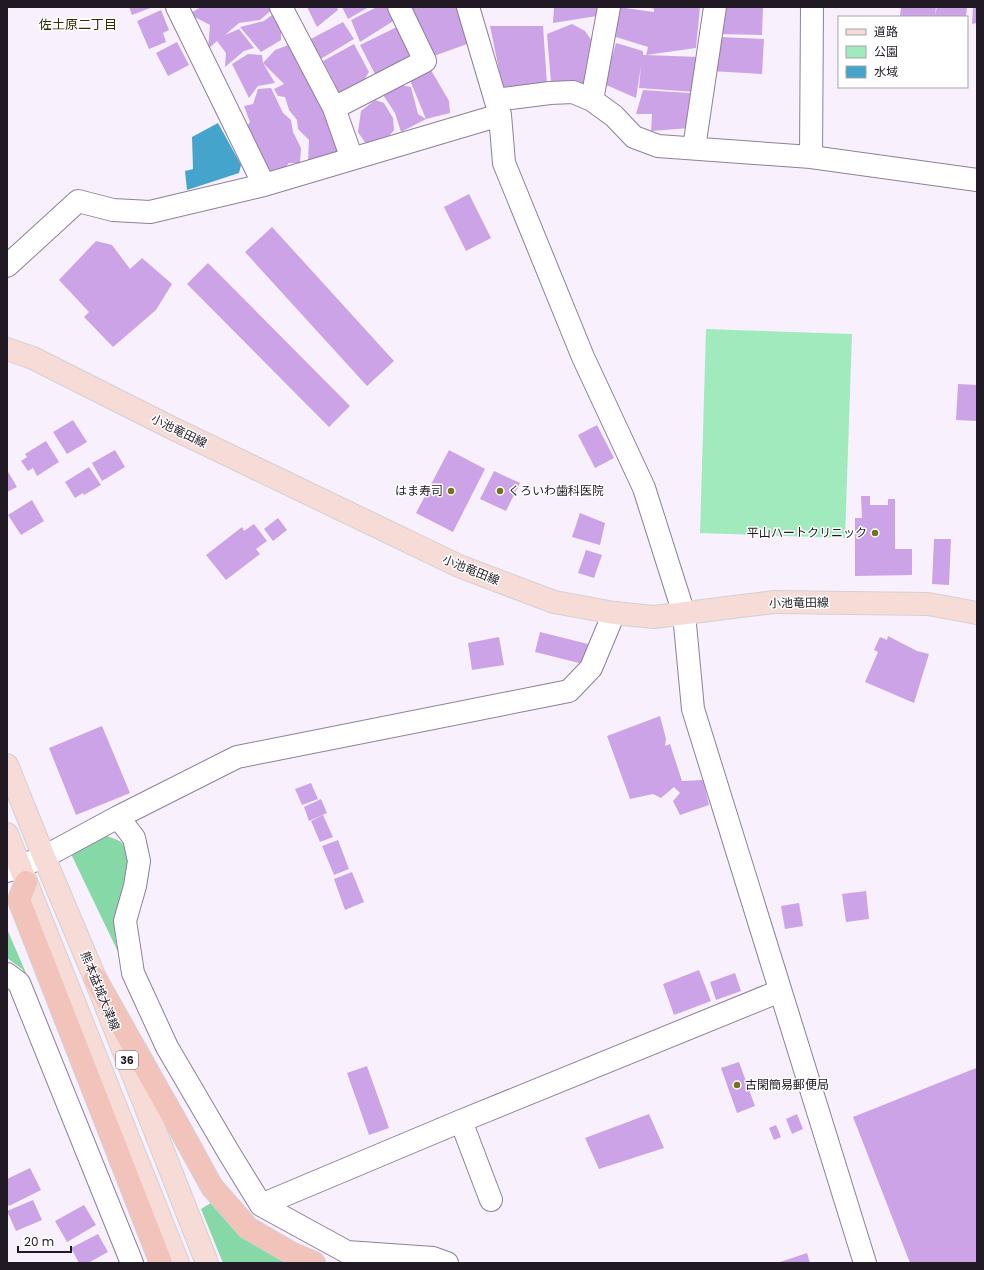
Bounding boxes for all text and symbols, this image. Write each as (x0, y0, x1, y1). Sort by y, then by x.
district label: 佐土原二丁目 (39, 15, 117, 34)
legend (838, 16, 968, 88)
text: 道路 (874, 23, 898, 40)
text: 公園 (874, 43, 898, 60)
text: 水域 (874, 63, 898, 80)
street label: 小池竜田線 (149, 410, 210, 451)
place label: はま寿司 (395, 482, 443, 499)
place label: くろいわ歯科医院 (508, 482, 604, 499)
marker: はま寿司 (446, 486, 456, 496)
marker: くろいわ歯科医院 (495, 486, 505, 496)
place label: 平山ハートクリニック (747, 524, 867, 541)
marker: 平山ハートクリニック (870, 528, 880, 538)
street label: 小池竜田線 (440, 550, 502, 589)
street label: 小池竜田線 (769, 593, 829, 612)
street label: 熊本益城大津線 (77, 949, 124, 1033)
road number: 36 (116, 1051, 138, 1069)
place label: 古閑簡易郵便局 (745, 1076, 829, 1093)
marker: 古閑簡易郵便局 (732, 1080, 742, 1090)
scale bar (18, 1228, 71, 1254)
text: 20 m (24, 1233, 54, 1250)

